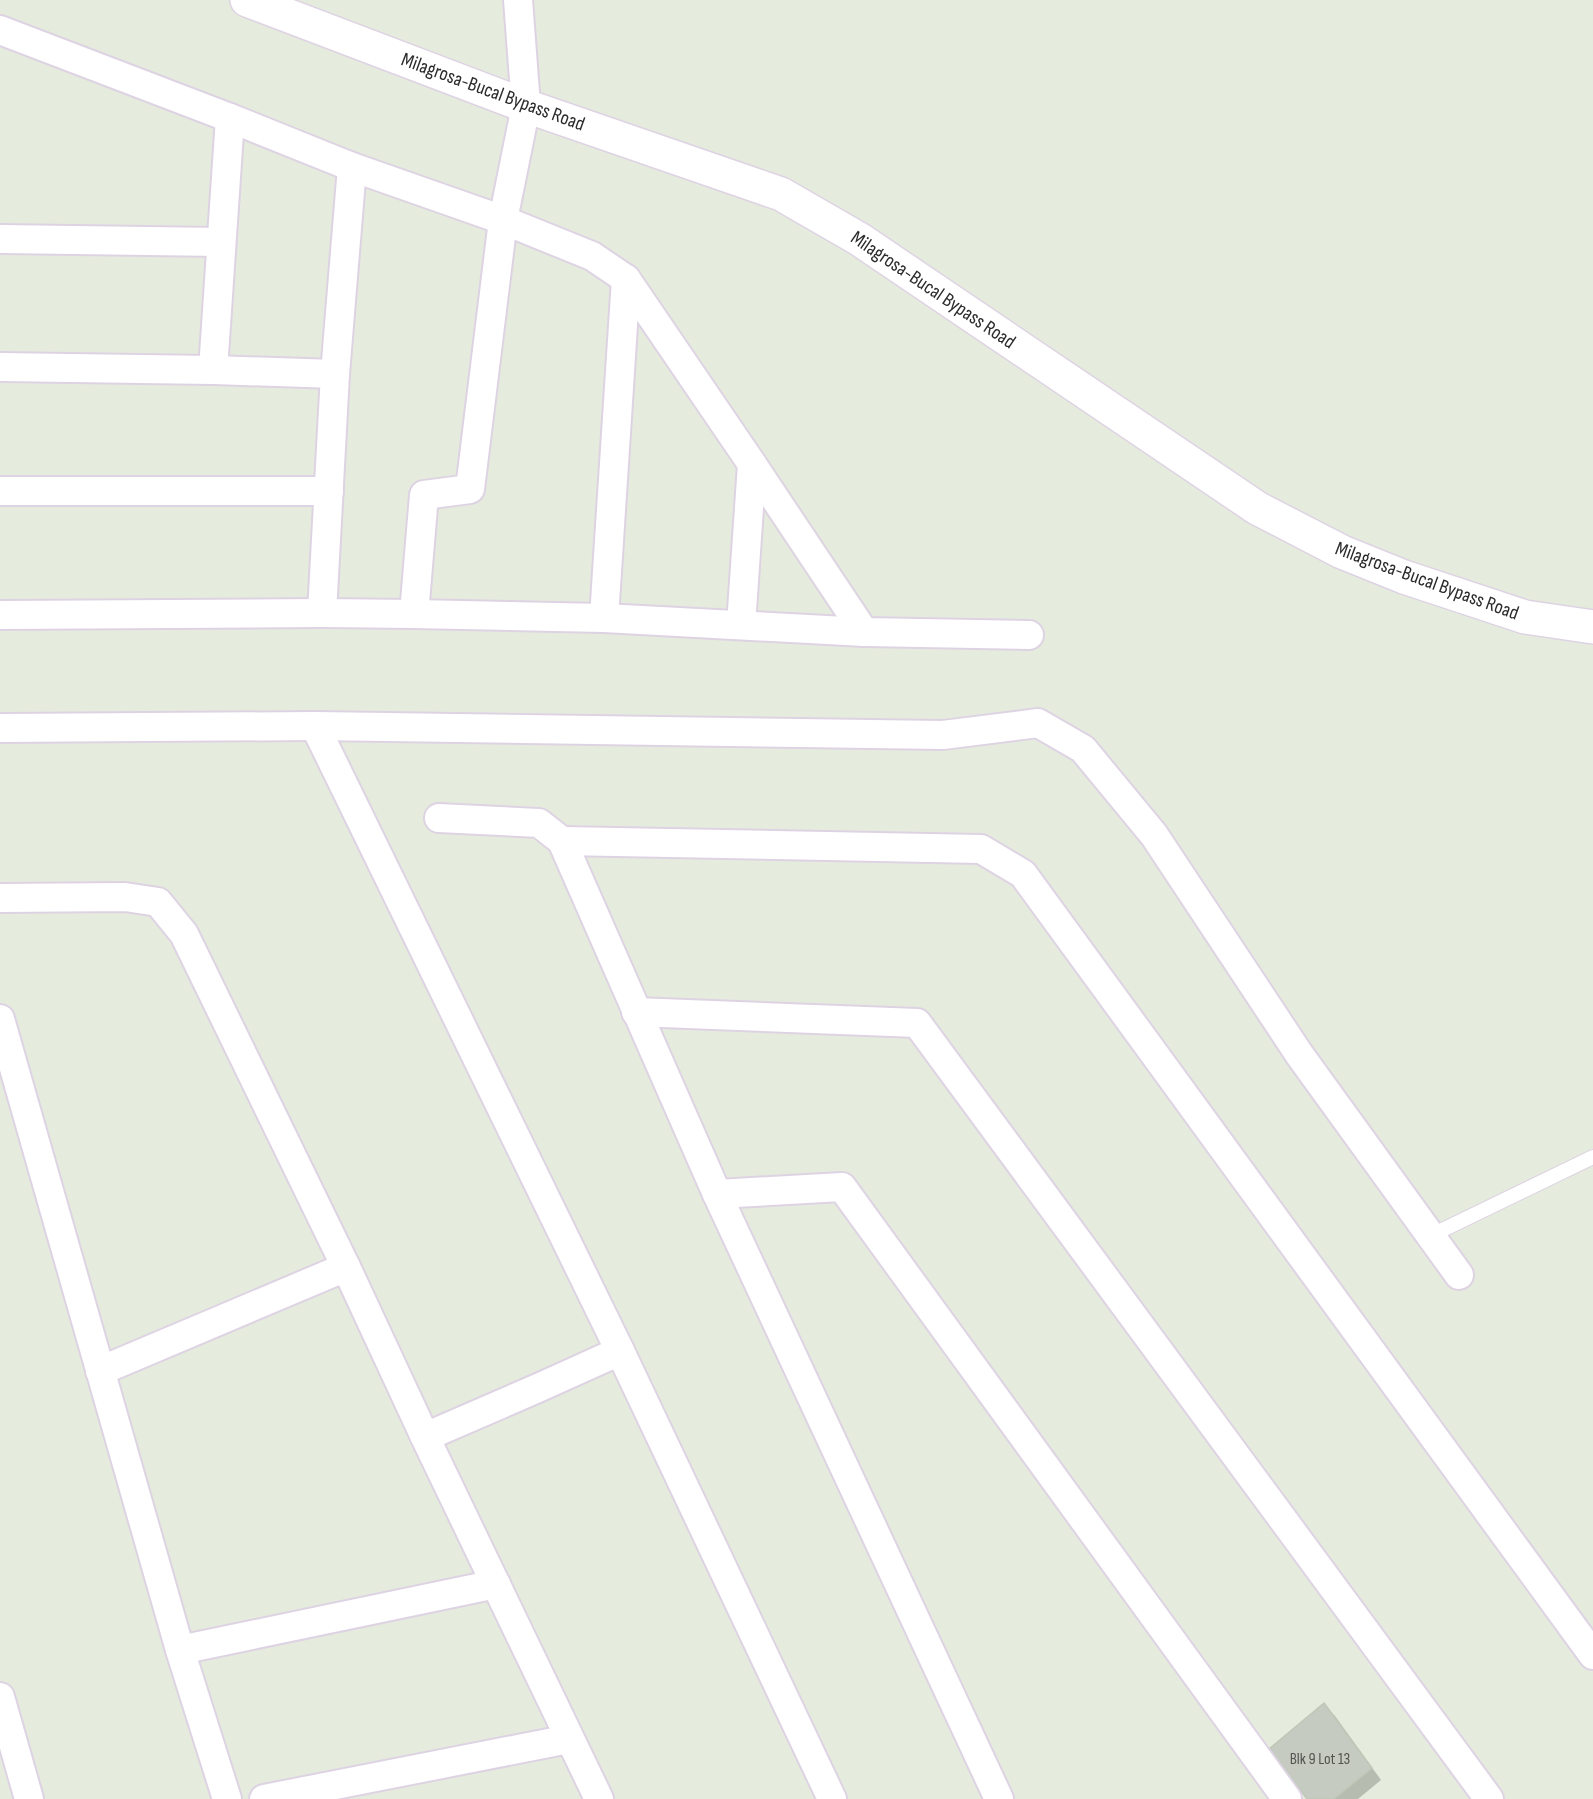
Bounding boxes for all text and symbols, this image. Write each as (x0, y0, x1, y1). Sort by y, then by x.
street label: Milagrosa-Bucal Bypass Road (398, 48, 588, 136)
street label: Milagrosa-Bucal Bypass Road (846, 226, 1020, 354)
street label: Milagrosa-Bucal Bypass Road (1332, 537, 1522, 625)
house number: Blk 9 Lot 13 (1290, 1750, 1350, 1769)

